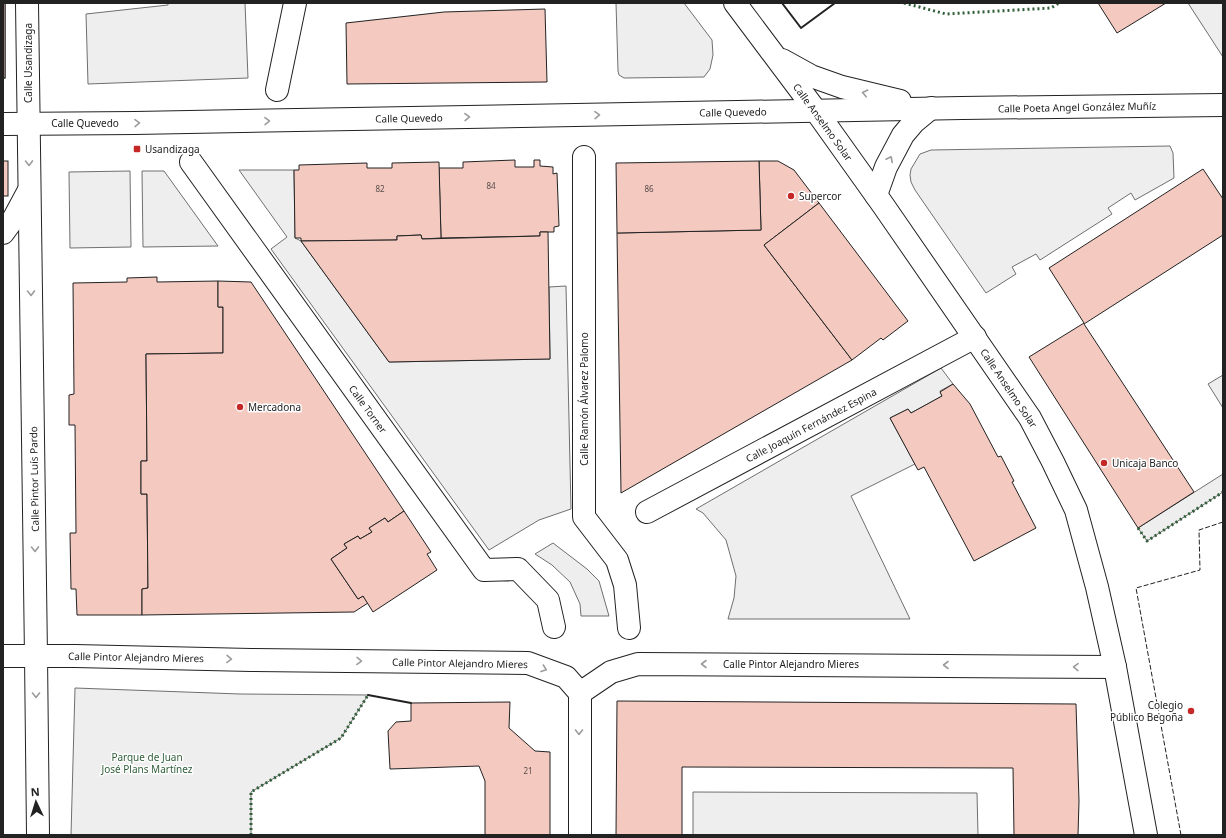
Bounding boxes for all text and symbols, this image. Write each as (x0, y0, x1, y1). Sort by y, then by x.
street label: Calle Usandizaga (21, 23, 35, 103)
street label: Calle Anselmo Solar (790, 80, 856, 164)
one-way arrow (862, 89, 869, 98)
street label: Calle Poeta Angel González Muñíz (998, 99, 1157, 115)
street label: Calle Quevedo (699, 104, 767, 120)
street label: Calle Quevedo (375, 110, 443, 126)
one-way arrow (594, 111, 600, 119)
one-way arrow (464, 113, 470, 121)
street label: Calle Quevedo (51, 116, 119, 130)
one-way arrow (264, 116, 270, 125)
one-way arrow (134, 119, 140, 127)
place label: Usandizaga (145, 142, 200, 156)
marker: Usandizaga (132, 144, 142, 154)
one-way arrow (886, 156, 893, 163)
one-way arrow (25, 160, 33, 166)
house number: 84 (486, 180, 496, 191)
house number: 82 (375, 183, 385, 194)
house number: 86 (644, 183, 654, 194)
place label: Supercor (799, 189, 841, 203)
marker: Supercor (786, 191, 796, 201)
one-way arrow (27, 290, 35, 296)
street label: Calle Ramón Álvarez Palomo (577, 332, 591, 466)
street label: Calle Anselmo Solar (977, 346, 1041, 430)
street label: Calle Torner (346, 382, 390, 436)
street label: Calle Joaquín Fernández Espina (743, 385, 879, 465)
place label: Mercadona (248, 400, 301, 414)
marker: Mercadona (235, 402, 245, 412)
street label: Calle Pintor Luís Pardo (26, 426, 42, 532)
place label: Unicaja Banco (1112, 456, 1178, 470)
marker: Unicaja Banco (1099, 458, 1109, 468)
one-way arrow (31, 546, 39, 552)
street label: Calle Pintor Alejandro Mieres (68, 649, 204, 665)
one-way arrow (226, 655, 232, 663)
street label: Calle Pintor Alejandro Mieres (392, 655, 528, 671)
one-way arrow (356, 657, 362, 665)
street label: Calle Pintor Alejandro Mieres (723, 657, 859, 671)
one-way arrow (701, 660, 707, 668)
one-way arrow (943, 661, 949, 669)
one-way arrow (1073, 663, 1079, 671)
one-way arrow (541, 665, 548, 673)
one-way arrow (32, 692, 40, 698)
place label: Colegio Público Begoña (1110, 698, 1183, 724)
marker: Colegio Público Begoña (1186, 706, 1196, 716)
one-way arrow (575, 729, 583, 735)
park label: Parque de Juan José Plans Martínez (100, 750, 193, 776)
house number: 21 (523, 765, 533, 776)
north arrow (16, 782, 56, 822)
text: N (30, 784, 40, 799)

